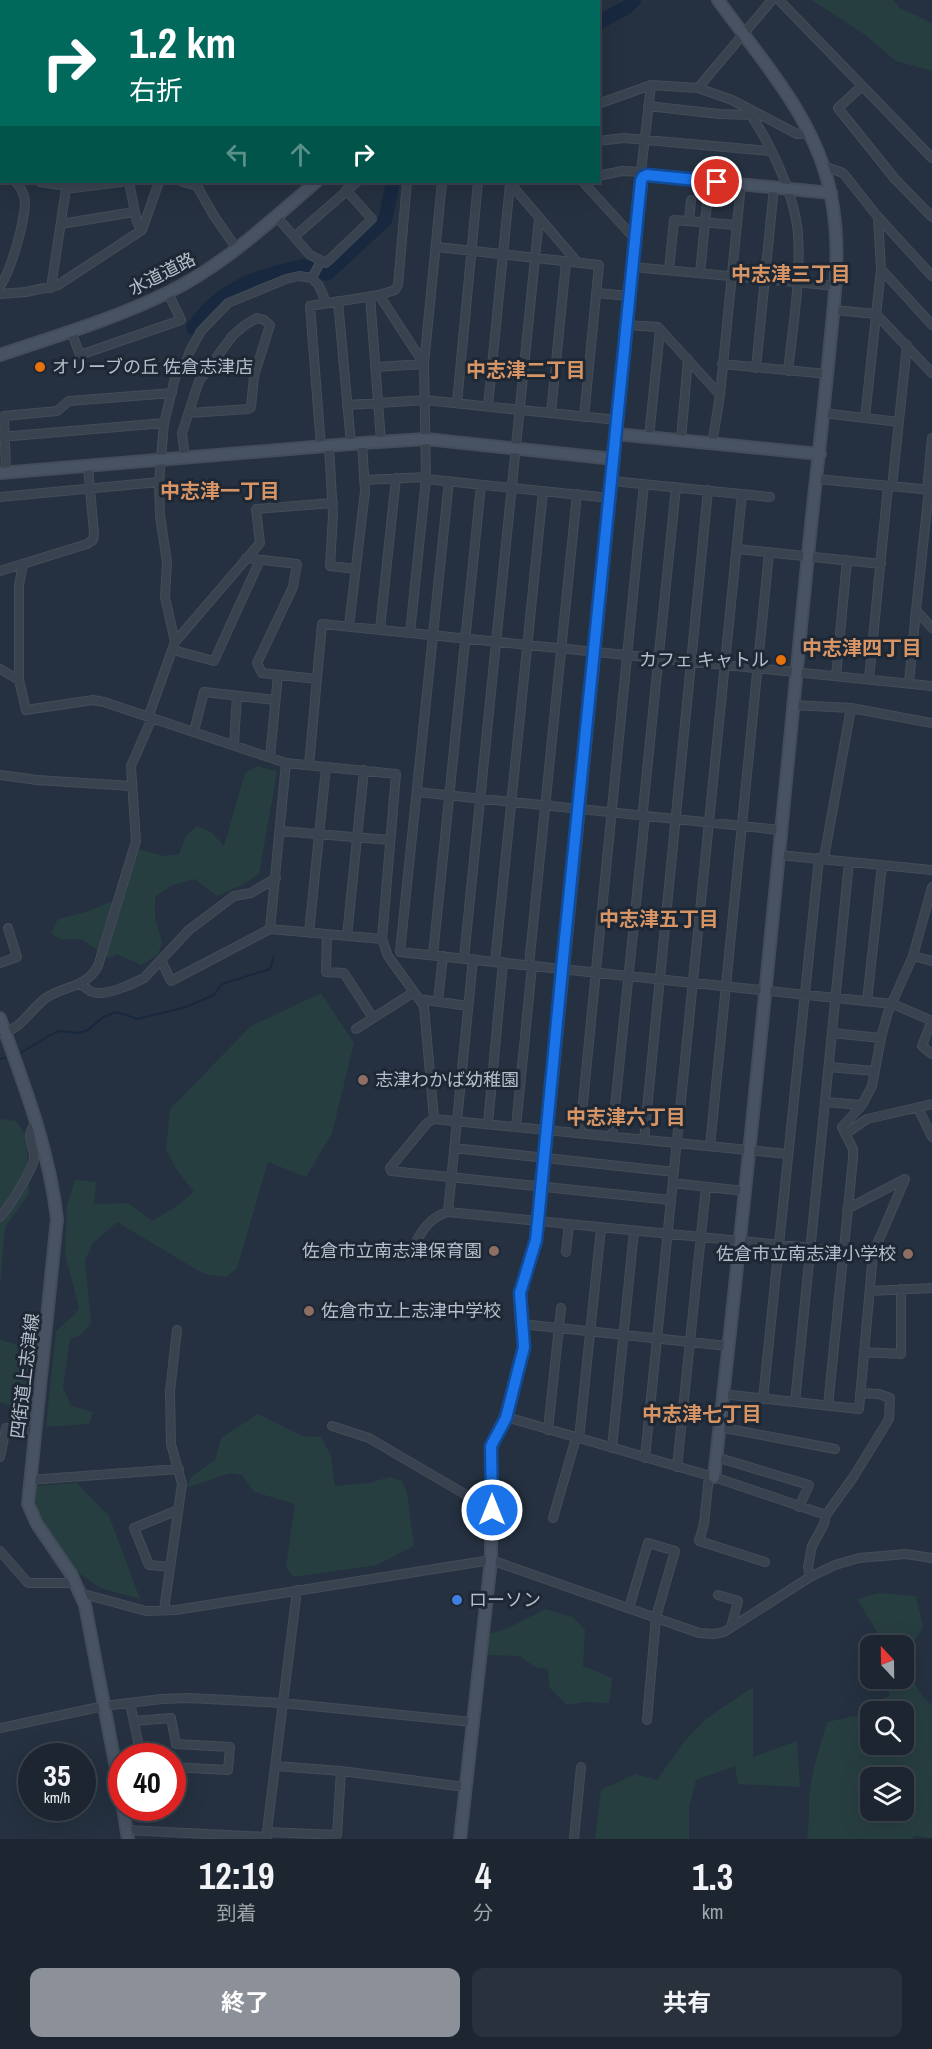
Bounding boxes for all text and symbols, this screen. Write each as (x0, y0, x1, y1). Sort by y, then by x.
text: 1.2 km (129, 15, 236, 71)
icon: right (30, 24, 108, 102)
text: 右折 (129, 72, 183, 108)
icon: left (221, 138, 254, 171)
icon: ahead (284, 138, 317, 171)
icon: right (347, 138, 380, 171)
pin (691, 156, 742, 207)
icon: arrive (700, 165, 733, 198)
street label: 水道道路 (124, 246, 200, 301)
district label: 中志津三丁目 (731, 260, 851, 287)
place label: オリーブの丘 佐倉志津店 (52, 354, 253, 379)
district label: 中志津二丁目 (466, 356, 586, 383)
marker: オリーブの丘 佐倉志津店 (33, 360, 47, 374)
district label: 中志津一丁目 (160, 477, 280, 504)
district label: 中志津四丁目 (802, 634, 922, 661)
place label: カフェ キャトル (639, 647, 769, 672)
marker: カフェ キャトル (774, 653, 788, 667)
district label: 中志津五丁目 (599, 905, 719, 932)
place label: 志津わかば幼稚園 (375, 1067, 519, 1092)
marker: 志津わかば幼稚園 (356, 1073, 370, 1087)
district label: 中志津六丁目 (566, 1103, 686, 1130)
place label: 佐倉市立南志津保育園 (302, 1238, 482, 1263)
place label: 佐倉市立南志津小学校 (716, 1241, 896, 1266)
marker: 佐倉市立南志津保育園 (487, 1244, 501, 1258)
marker: 佐倉市立南志津小学校 (901, 1247, 915, 1261)
place label: 佐倉市立上志津中学校 (321, 1298, 501, 1323)
marker: 佐倉市立上志津中学校 (302, 1304, 316, 1318)
street label: 四街道上志津線 (4, 1312, 45, 1440)
district label: 中志津七丁目 (642, 1400, 762, 1427)
position arrow (460, 1478, 524, 1542)
place label: ローソン (469, 1587, 541, 1612)
marker: ローソン (450, 1593, 464, 1607)
north arrow (860, 1635, 914, 1689)
map controls (860, 1635, 914, 1821)
button: search (860, 1701, 914, 1755)
speed limit sign: 40 (108, 1743, 186, 1821)
text: 35 (43, 1755, 71, 1795)
button: layers (860, 1767, 914, 1821)
text: km/h (44, 1787, 70, 1808)
text: 12:19 (199, 1852, 274, 1900)
text: 4 (475, 1852, 491, 1900)
text: 1.3 (692, 1853, 733, 1901)
text: km (702, 1898, 724, 1925)
text: 到着 (217, 1899, 257, 1926)
text: 分 (473, 1899, 493, 1926)
button: 終了 (30, 1968, 460, 2037)
button: 共有 (472, 1968, 902, 2037)

